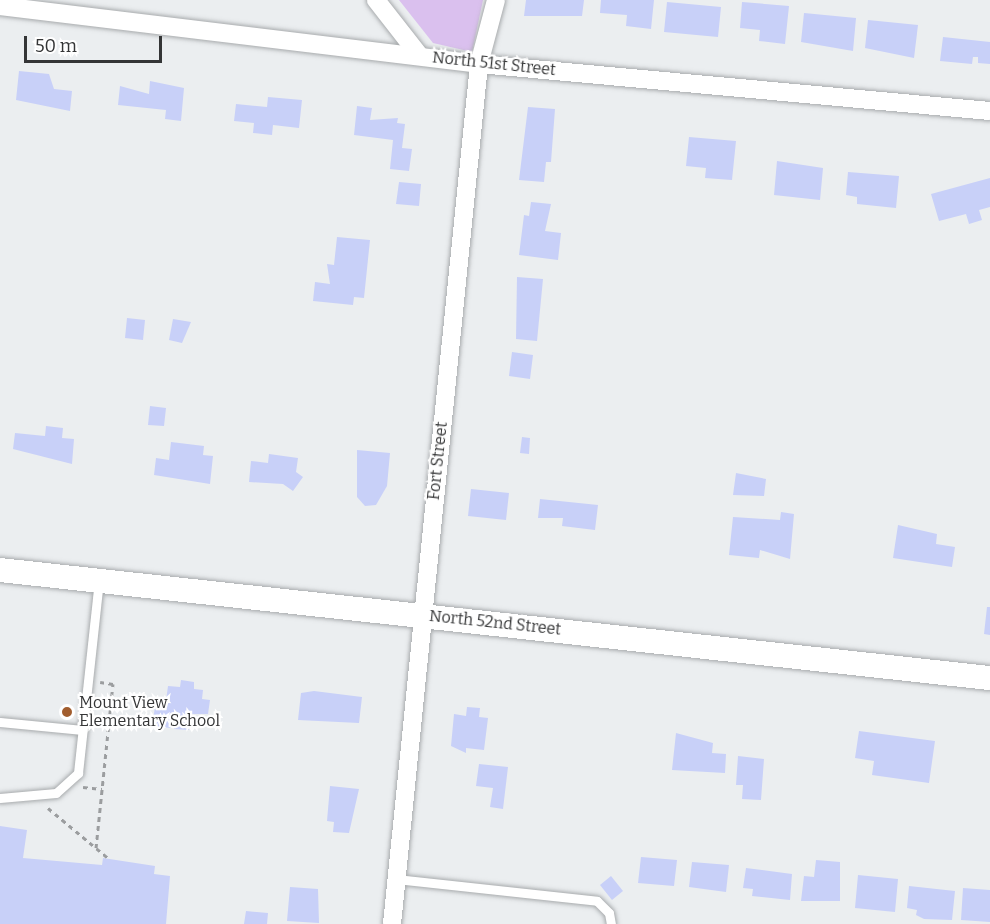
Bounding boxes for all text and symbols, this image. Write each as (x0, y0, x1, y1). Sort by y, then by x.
scale bar (27, 24, 165, 62)
text: 50 m (35, 35, 77, 57)
street label: North 51st Street (431, 48, 557, 80)
street label: Fort Street (424, 421, 452, 501)
street label: North 52nd Street (428, 607, 562, 639)
place label: Mount View Elementary School (79, 693, 220, 731)
marker: Mount View Elementary School (60, 705, 74, 719)

